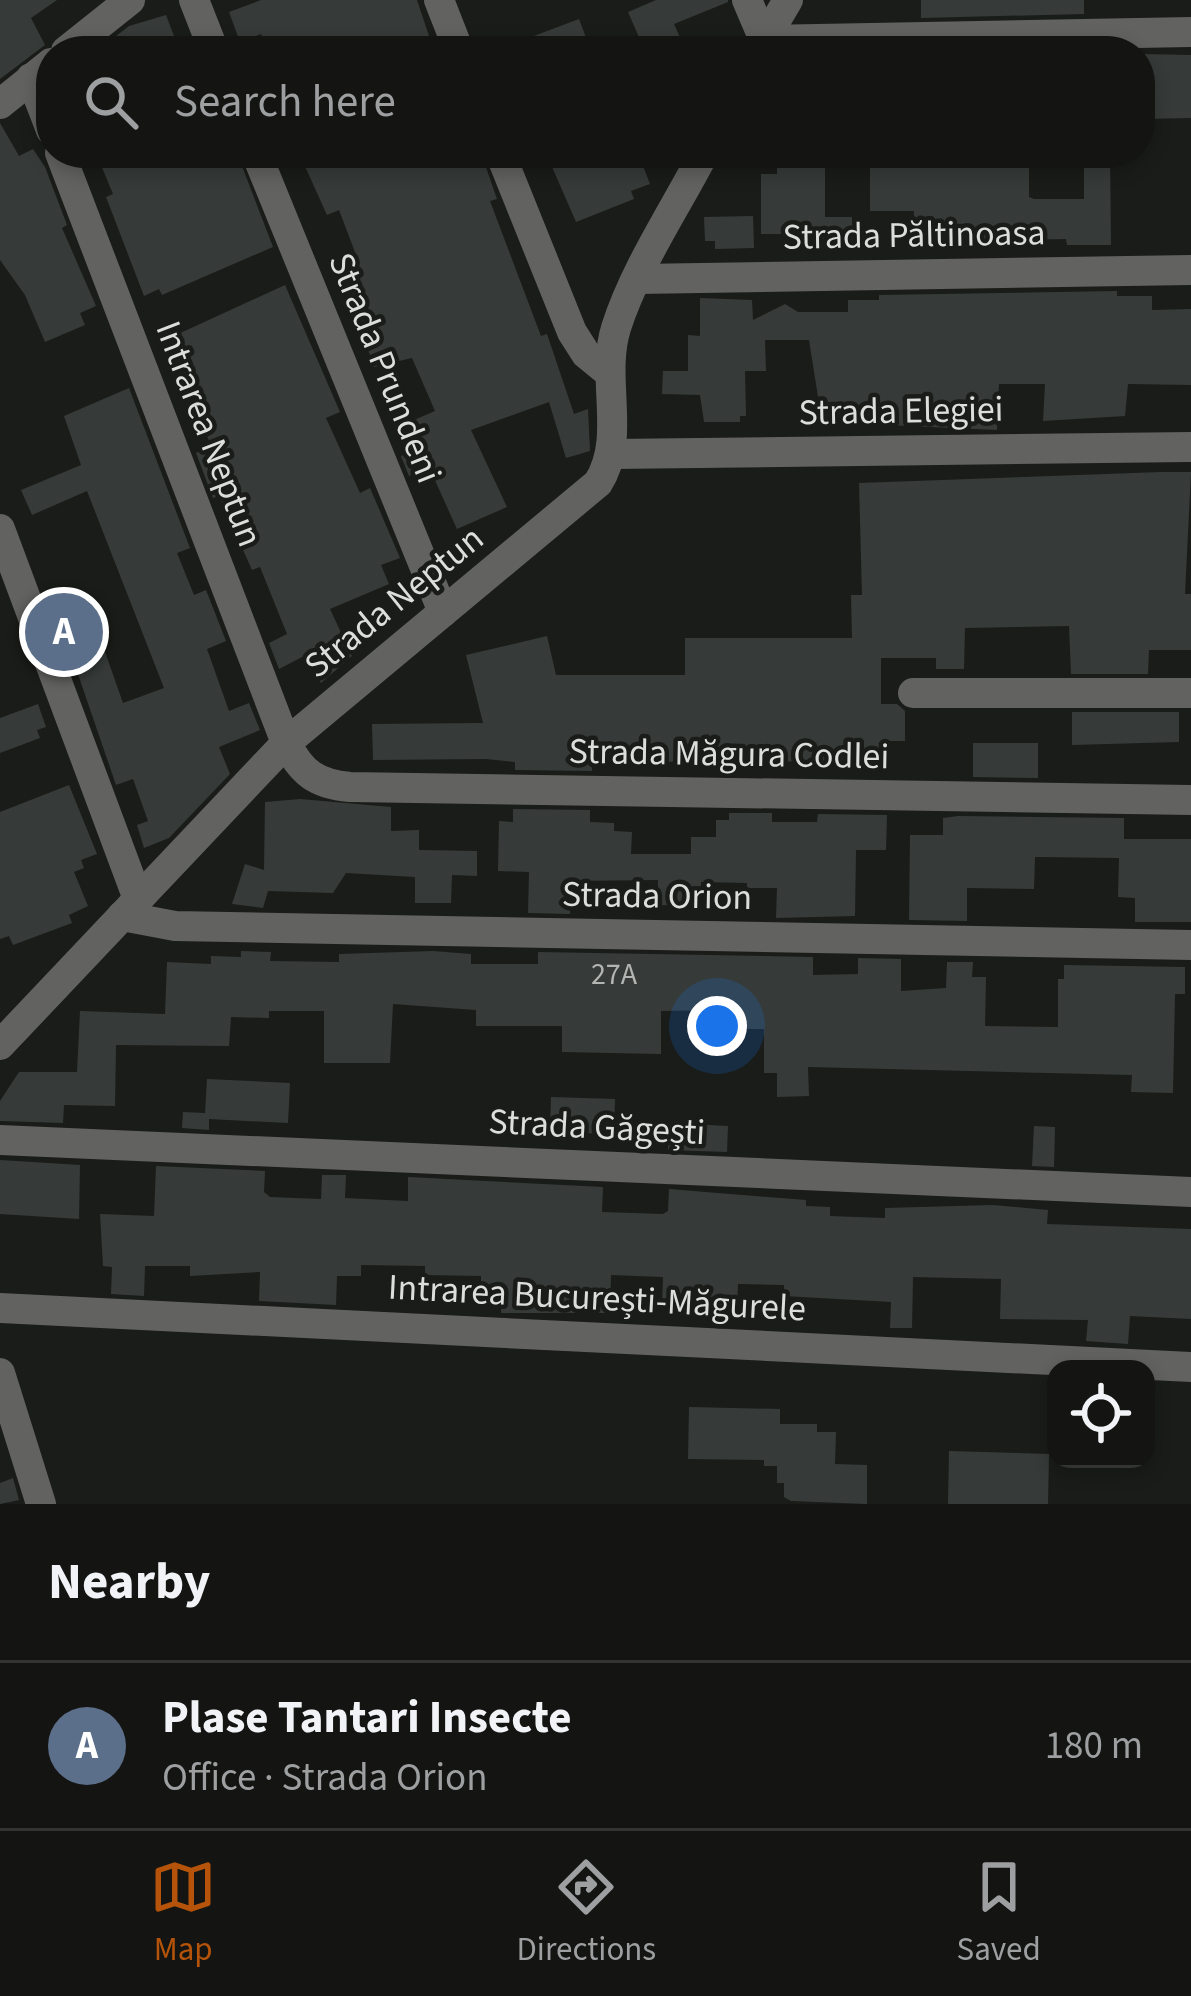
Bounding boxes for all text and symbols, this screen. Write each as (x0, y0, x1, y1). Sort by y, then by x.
search box (36, 36, 1155, 168)
icon: search (78, 69, 144, 135)
text: Search here (174, 70, 396, 134)
street label: Strada Păltinoasa (782, 207, 1046, 263)
street label: Strada Prundeni (316, 245, 454, 491)
street label: Intrarea Neptun (143, 314, 275, 554)
street label: Strada Elegiei (798, 384, 1004, 438)
street label: Strada Neptun (293, 514, 495, 690)
pin: A (25, 587, 103, 677)
street label: Strada Măgura Codlei (568, 726, 890, 782)
street label: Strada Orion (562, 869, 752, 923)
house number: 27A (591, 953, 638, 996)
your location (687, 996, 747, 1056)
street label: Strada Găgești (487, 1096, 707, 1158)
street label: Intrarea București-Măgurele (387, 1262, 807, 1334)
map controls (1047, 1360, 1155, 1468)
button: locate (1047, 1360, 1155, 1468)
text: Nearby (48, 1546, 210, 1618)
text: Plase Tantari Insecte (162, 1686, 572, 1750)
text: A (76, 1718, 98, 1774)
text: 180 m (1045, 1718, 1143, 1774)
text: Office · Strada Orion (162, 1750, 488, 1806)
tab: Map (150, 1854, 216, 1973)
tab: Directions (517, 1854, 656, 1973)
tab: Saved (957, 1854, 1041, 1973)

